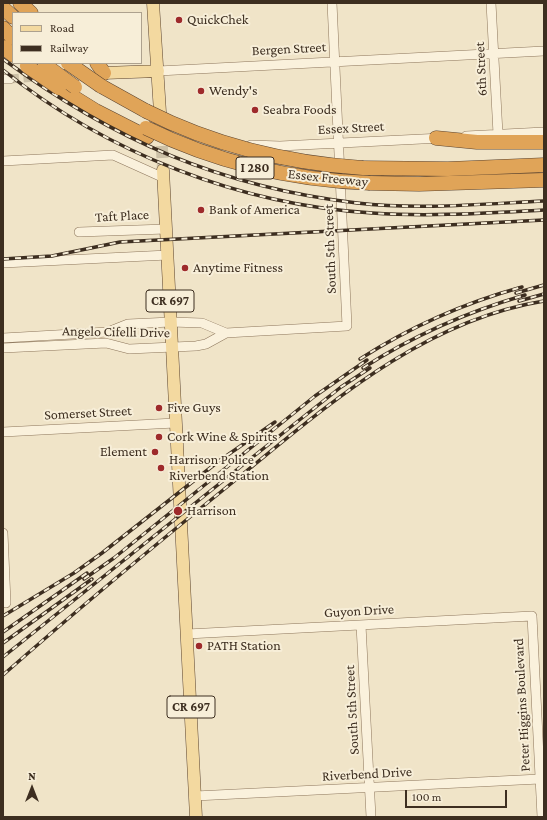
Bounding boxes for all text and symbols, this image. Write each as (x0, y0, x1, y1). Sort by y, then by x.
legend (12, 12, 142, 64)
place label: QuickChek (187, 12, 249, 28)
marker: QuickChek (174, 15, 184, 25)
text: Road (50, 21, 74, 35)
street label: Bergen Street (251, 39, 327, 59)
text: Railway (50, 41, 88, 55)
street label: 6th Street (471, 41, 491, 97)
place label: Wendy's (209, 83, 257, 99)
marker: Wendy's (196, 86, 206, 96)
place label: Seabra Foods (263, 102, 337, 118)
marker: Seabra Foods (250, 105, 260, 115)
street label: Essex Street (317, 118, 385, 138)
road number: I 280 (236, 157, 274, 179)
street label: Essex Freeway (287, 165, 369, 191)
place label: Bank of America (209, 202, 300, 218)
street label: South 5th Street (320, 204, 340, 294)
marker: Bank of America (196, 205, 206, 215)
street label: Taft Place (95, 206, 149, 226)
place label: Anytime Fitness (193, 260, 283, 276)
marker: Anytime Fitness (180, 263, 190, 273)
road number: CR 697 (146, 290, 194, 312)
street label: Angelo Cifelli Drive (62, 323, 170, 341)
place label: Five Guys (167, 400, 221, 416)
street label: Somerset Street (44, 402, 132, 424)
marker: Five Guys (154, 403, 164, 413)
place label: Cork Wine & Spirits (167, 429, 277, 445)
marker: Cork Wine & Spirits (154, 432, 164, 442)
place label: Element (100, 444, 147, 460)
marker: Element (150, 447, 160, 457)
place label: Harrison Police Riverbend Station (169, 452, 269, 484)
marker: Harrison Police Riverbend Station (156, 463, 166, 473)
place label: Harrison (187, 503, 236, 519)
marker: Harrison (172, 505, 184, 517)
street label: Guyon Drive (324, 601, 394, 621)
place label: PATH Station (207, 638, 281, 654)
street label: Peter Higgins Boulevard (510, 638, 534, 772)
marker: PATH Station (194, 641, 204, 651)
street label: South 5th Street (341, 665, 363, 755)
road number: CR 697 (167, 696, 215, 718)
street label: Riverbend Drive (322, 763, 412, 785)
north arrow (12, 768, 52, 808)
text: N (28, 770, 36, 782)
scale bar (407, 782, 509, 808)
text: 100 m (412, 790, 441, 804)

